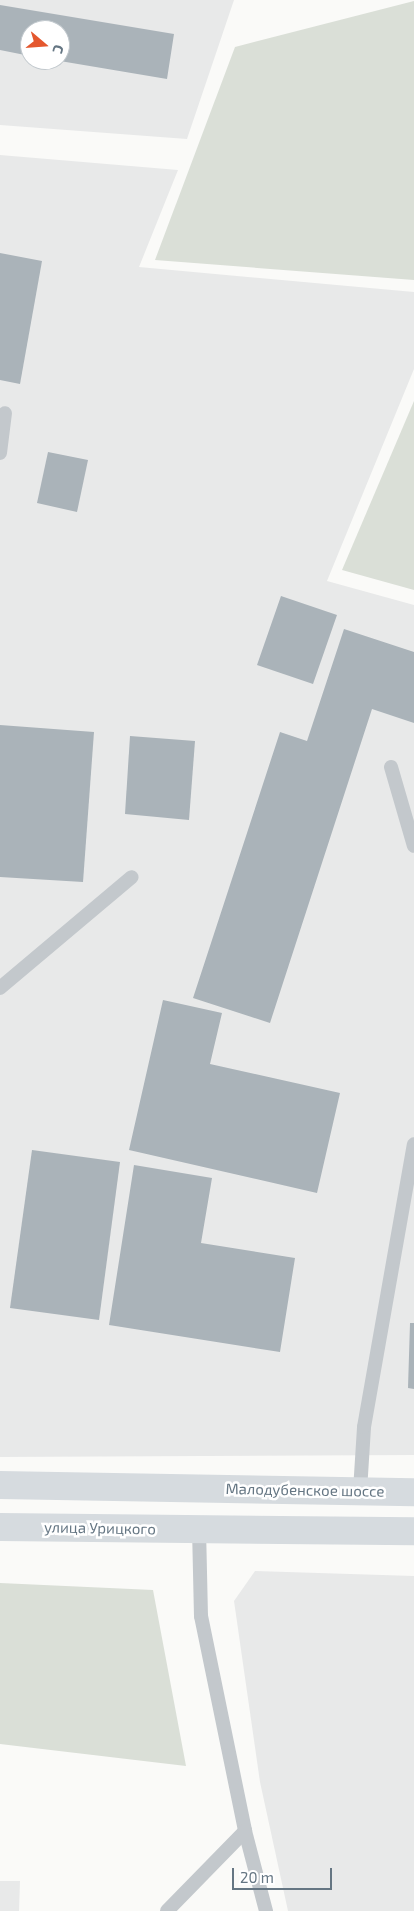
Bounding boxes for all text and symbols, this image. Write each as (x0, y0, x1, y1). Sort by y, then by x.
north arrow (20, 20, 70, 70)
text: С (49, 43, 68, 56)
street label: Малодубенское шоссе (225, 1480, 385, 1500)
street label: улица Урицкого (44, 1518, 156, 1538)
scale bar (234, 1858, 334, 1890)
text: 20 m (240, 1868, 274, 1886)

